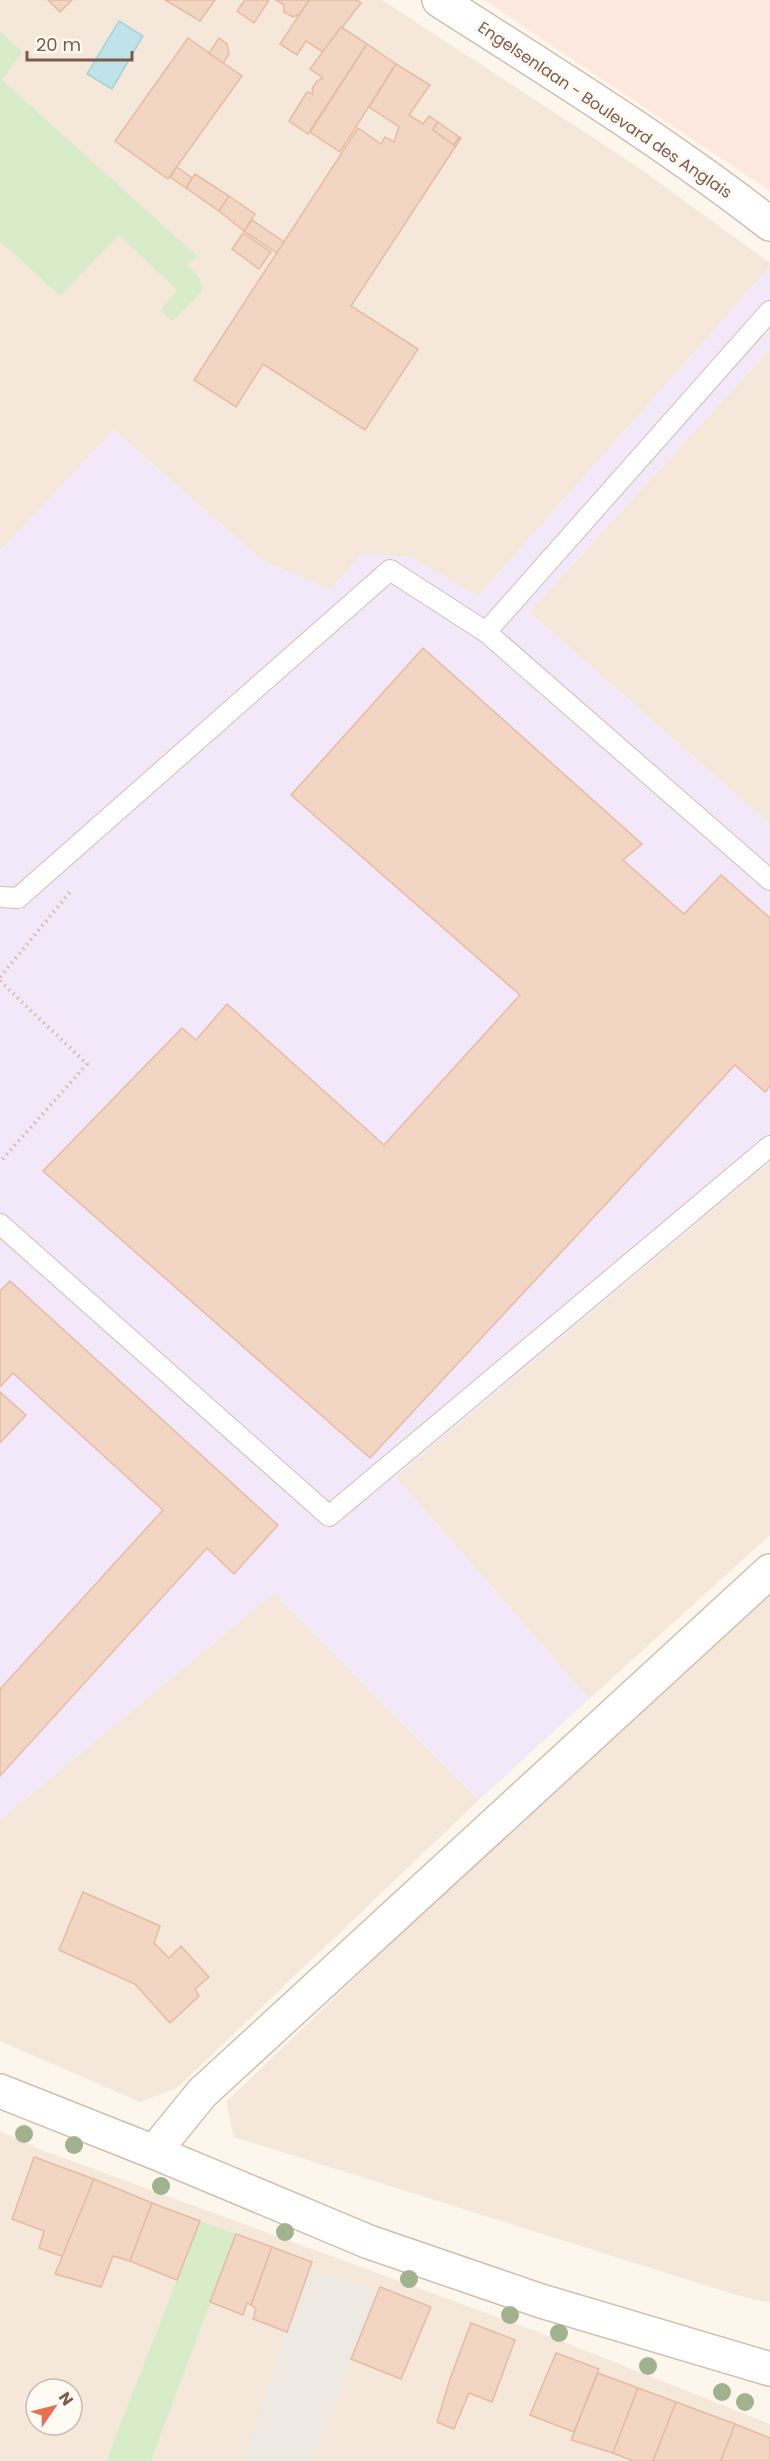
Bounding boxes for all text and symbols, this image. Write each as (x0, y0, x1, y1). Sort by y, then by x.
street label: Engelsenlaan - Boulevard des Anglais (473, 16, 737, 204)
scale bar (27, 24, 132, 62)
text: 20 m (36, 32, 81, 57)
north arrow (24, 2377, 84, 2437)
text: N (53, 2387, 79, 2410)

